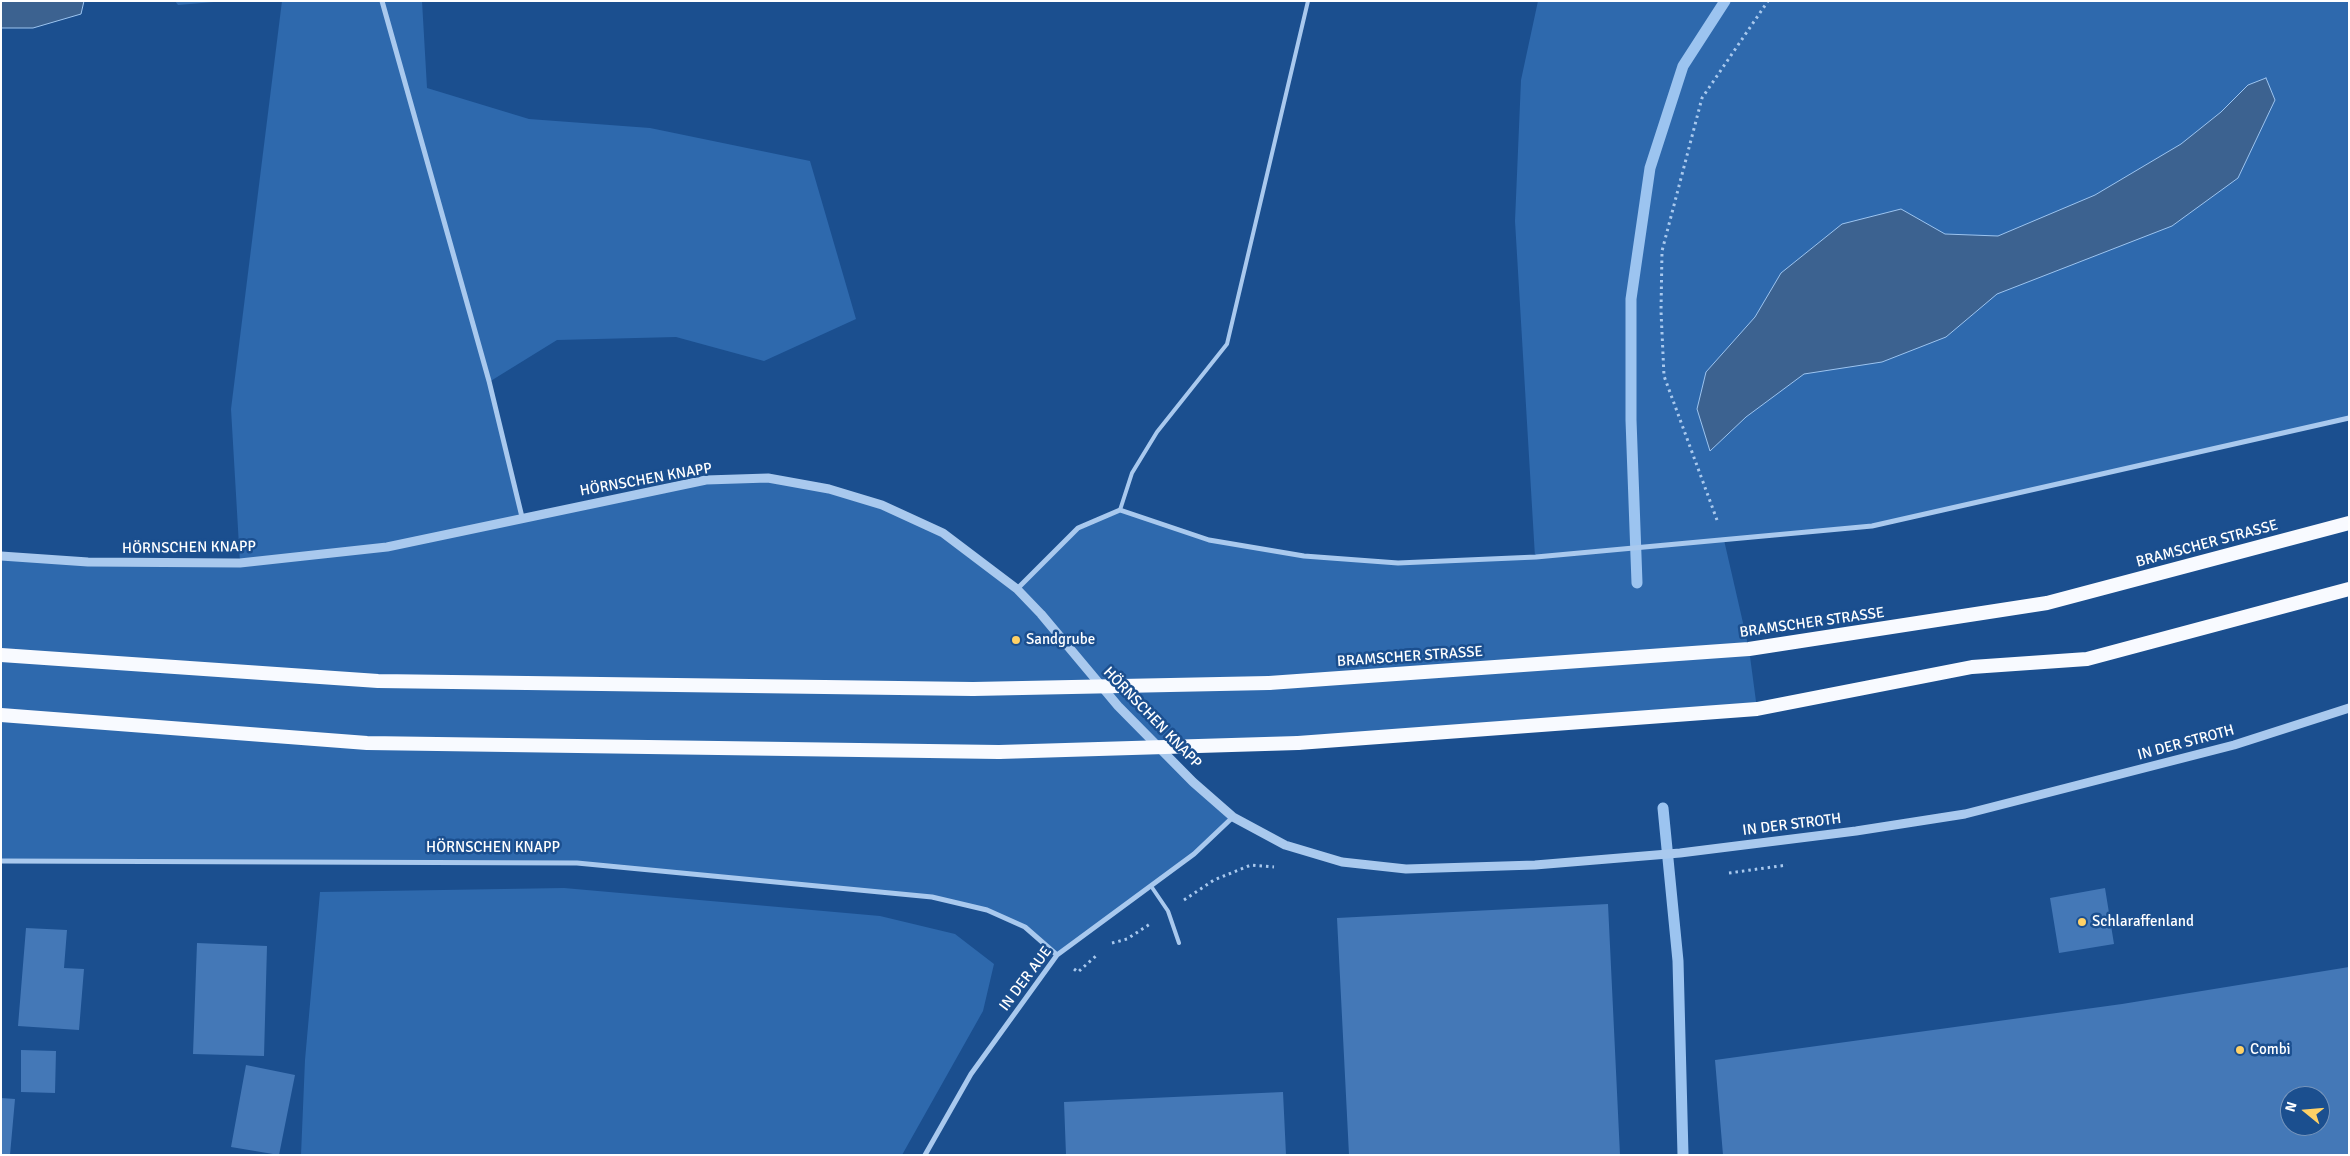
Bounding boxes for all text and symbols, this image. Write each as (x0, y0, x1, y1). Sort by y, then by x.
street label: HÖRNSCHEN KNAPP (578, 460, 714, 500)
street label: BRAMSCHER STRASSE (2134, 516, 2280, 572)
street label: HÖRNSCHEN KNAPP (122, 538, 256, 558)
street label: BRAMSCHER STRASSE (1738, 604, 1886, 642)
place label: Sandgrube (1026, 631, 1095, 649)
marker: Sandgrube (1010, 634, 1022, 646)
street label: BRAMSCHER STRASSE (1336, 643, 1484, 671)
street label: HÖRNSCHEN KNAPP (1099, 664, 1205, 772)
street label: IN DER STROTH (2136, 721, 2236, 765)
street label: IN DER STROTH (1742, 810, 1842, 840)
street label: HÖRNSCHEN KNAPP (426, 839, 560, 857)
place label: Schlaraffenland (2092, 913, 2194, 931)
marker: Schlaraffenland (2076, 916, 2088, 928)
street label: IN DER AUE (996, 943, 1056, 1015)
place label: Combi (2250, 1041, 2291, 1059)
marker: Combi (2234, 1044, 2246, 1056)
north arrow (2280, 1086, 2330, 1136)
text: N (2282, 1100, 2301, 1114)

